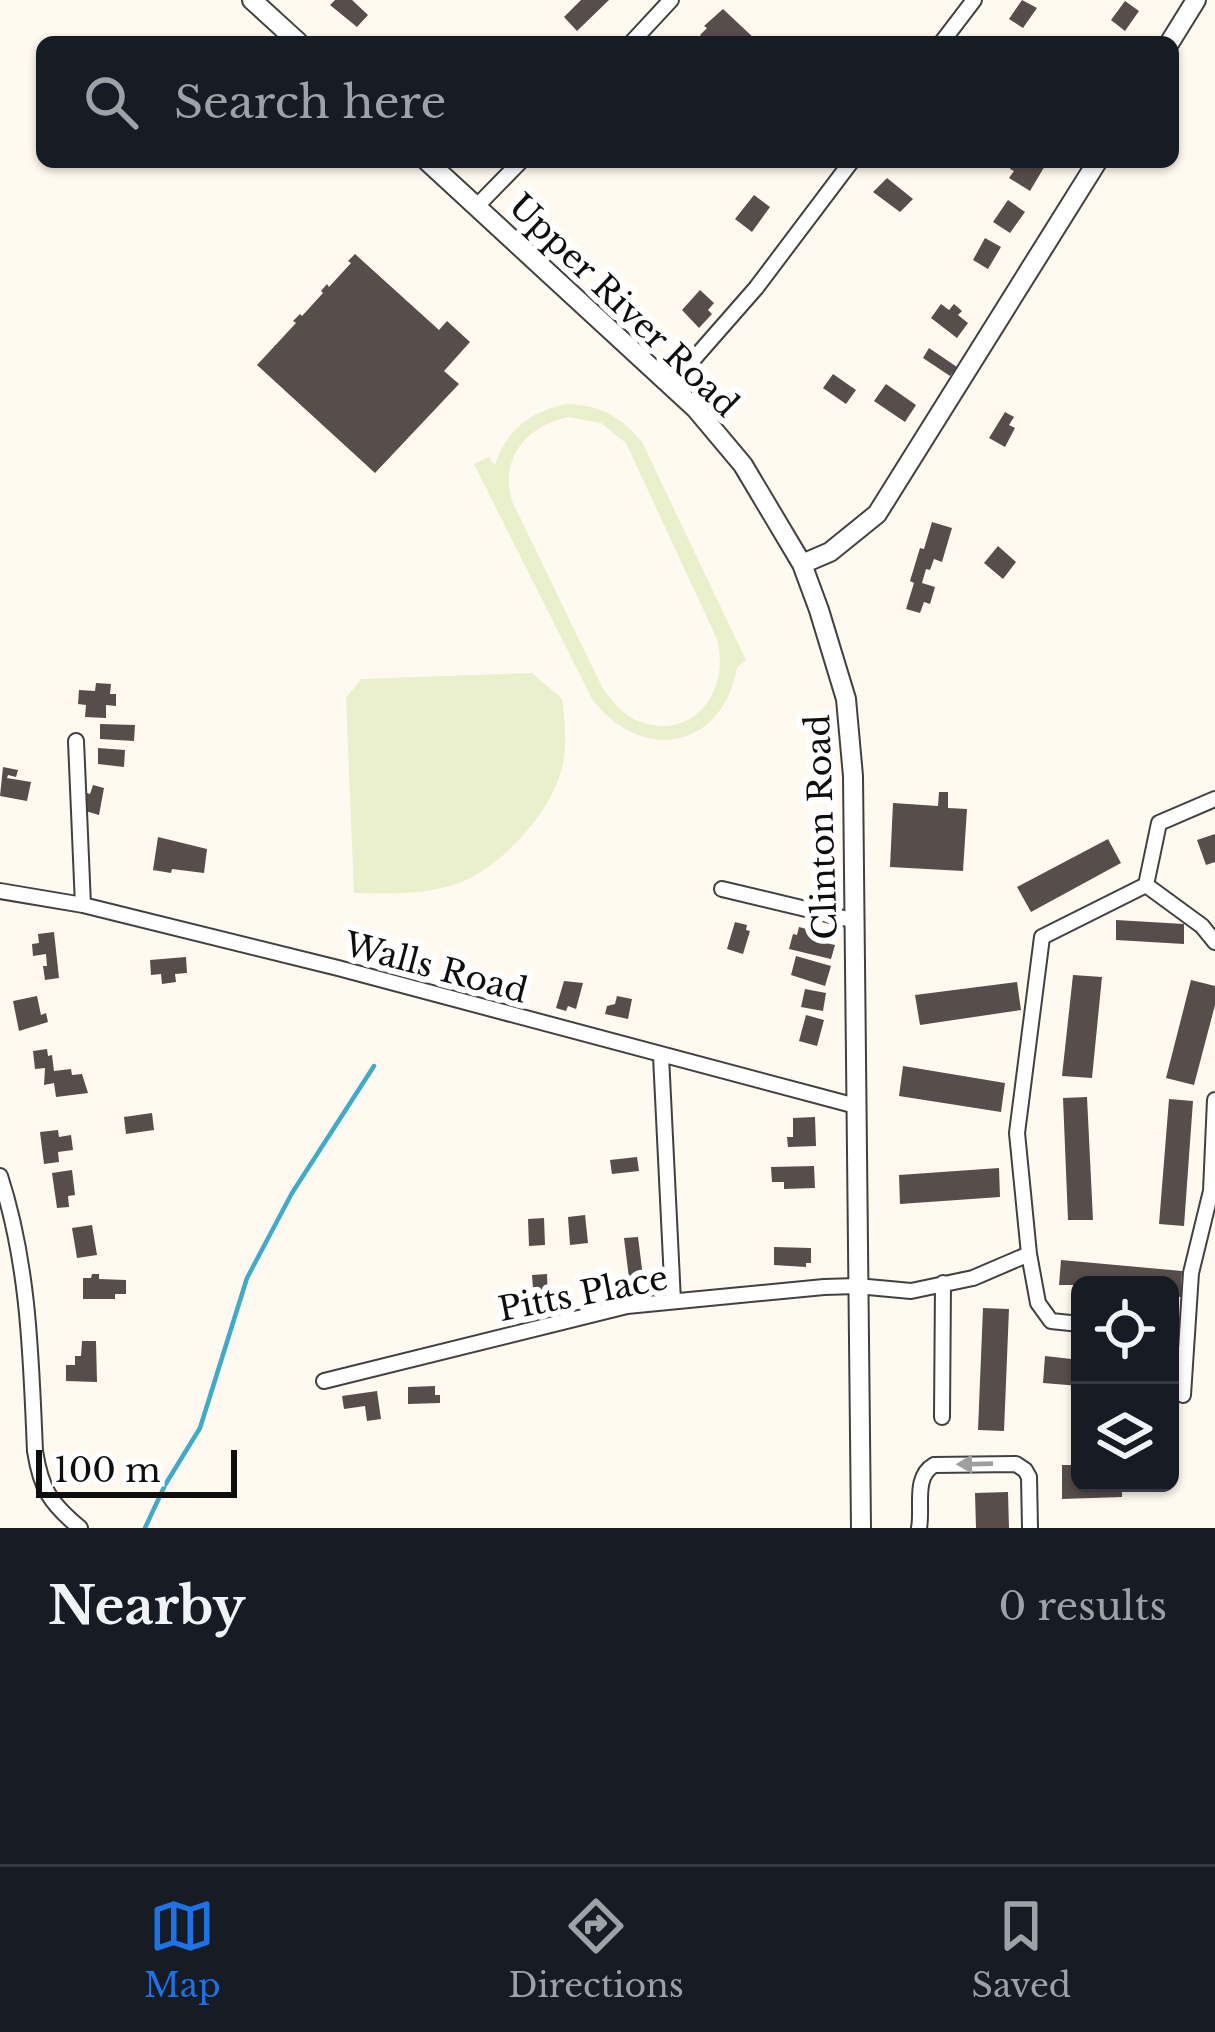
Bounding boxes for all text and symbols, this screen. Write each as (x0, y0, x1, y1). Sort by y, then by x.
search box (36, 36, 1179, 168)
icon: search (78, 69, 144, 135)
text: Search here (174, 74, 446, 130)
street label: Upper River Road (500, 185, 747, 425)
street label: Clinton Road (797, 714, 846, 940)
street label: Walls Road (339, 923, 532, 1012)
street label: Pitts Place (495, 1257, 671, 1330)
map controls (1071, 1276, 1179, 1492)
button: locate (1071, 1276, 1179, 1384)
button: layers (1071, 1384, 1179, 1492)
scale bar (36, 1444, 237, 1497)
text: 100 m (54, 1450, 161, 1491)
one-way arrow (955, 1455, 993, 1474)
text: Nearby (48, 1575, 245, 1638)
text: 0 results (998, 1582, 1167, 1631)
tab: Map (144, 1893, 221, 2006)
tab: Directions (508, 1893, 684, 2006)
tab: Saved (972, 1893, 1071, 2006)

